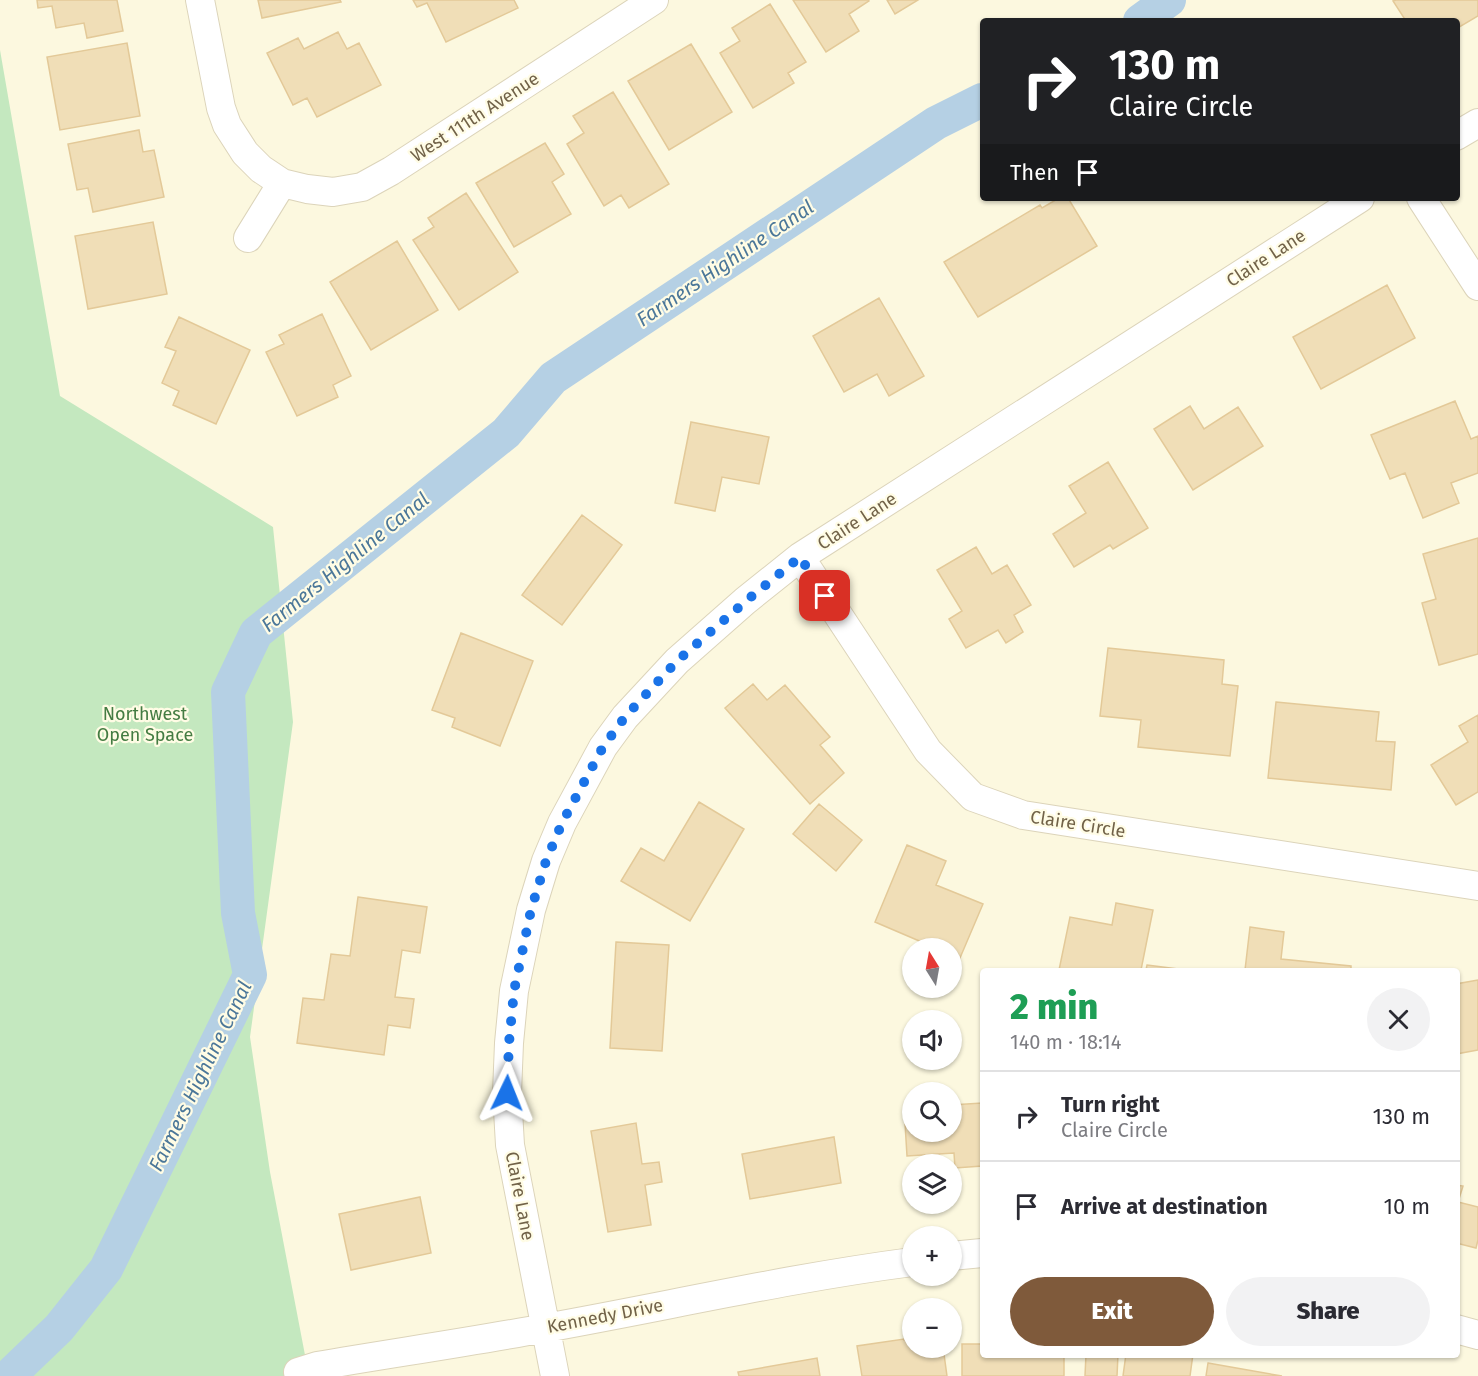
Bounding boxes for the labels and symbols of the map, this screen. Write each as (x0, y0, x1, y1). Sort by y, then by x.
street label: West 111th Avenue (407, 67, 543, 167)
water label: Farmers Highline Canal (632, 195, 818, 331)
street label: Claire Lane (1222, 224, 1310, 292)
water label: Farmers Highline Canal (256, 487, 434, 637)
street label: Claire Lane (813, 487, 901, 555)
pin (799, 570, 850, 621)
park label: Northwest Open Space (97, 703, 193, 746)
street label: Claire Circle (1029, 806, 1127, 842)
north arrow (902, 938, 962, 998)
water label: Farmers Highline Canal (143, 977, 257, 1175)
position arrow (475, 1061, 539, 1125)
street label: Claire Lane (501, 1150, 539, 1242)
street label: Kennedy Drive (545, 1294, 665, 1338)

